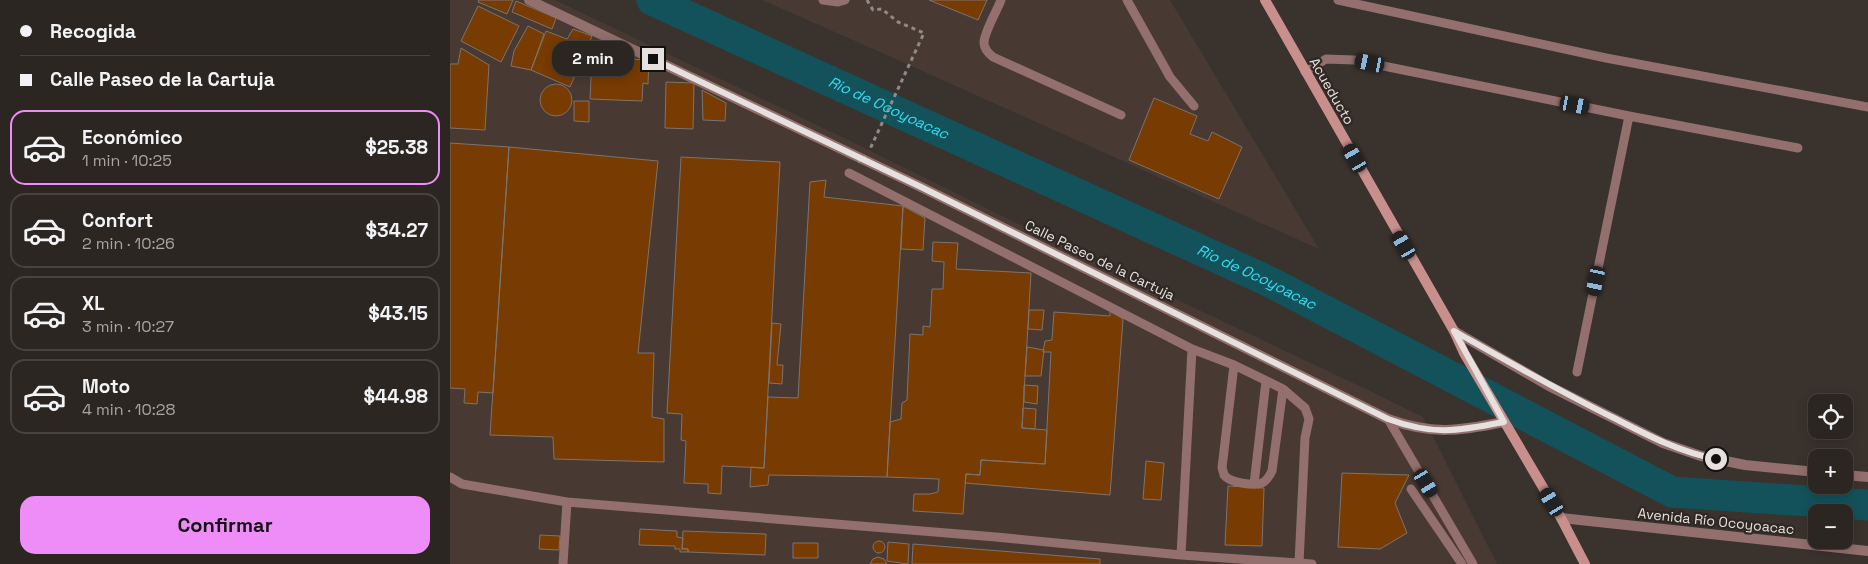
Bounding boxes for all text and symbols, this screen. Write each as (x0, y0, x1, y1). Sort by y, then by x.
text: Recogida (50, 19, 136, 44)
callout: 2 min (553, 42, 636, 76)
text: 2 min (572, 48, 614, 69)
route end (642, 48, 664, 70)
car (1353, 53, 1386, 73)
street label: Acueducto (1306, 54, 1358, 128)
text: Calle Paseo de la Cartuja (50, 67, 275, 92)
water label: Rio de Ocoyoacac (826, 72, 953, 144)
car (1558, 95, 1591, 115)
icon: car (22, 125, 67, 170)
text: Económico (82, 125, 183, 150)
text: $25.38 (365, 135, 428, 160)
car (1341, 141, 1368, 175)
text: 1 min · 10:25 (82, 150, 172, 171)
icon: car (22, 208, 67, 253)
text: Confort (82, 208, 153, 233)
street label: Calle Paseo de la Cartuja (1022, 216, 1178, 304)
text: $34.27 (366, 218, 428, 243)
car (1390, 228, 1417, 262)
text: 2 min · 10:26 (82, 233, 175, 254)
water label: Rio de Ocoyoacac (1194, 240, 1321, 314)
car (1585, 265, 1606, 297)
icon: car (22, 291, 67, 336)
text: XL (82, 291, 105, 316)
text: $43.15 (368, 301, 428, 326)
text: 3 min · 10:27 (82, 316, 174, 337)
icon: car (22, 374, 67, 419)
text: Moto (82, 374, 130, 399)
text: $44.98 (364, 384, 428, 409)
map controls (1808, 394, 1853, 549)
button: locate (1808, 394, 1853, 439)
text: 4 min · 10:28 (82, 399, 175, 420)
route start (1705, 448, 1727, 470)
button: + (1808, 449, 1853, 494)
car (1411, 466, 1440, 500)
car (1537, 485, 1566, 519)
button: Confirmar (20, 496, 430, 554)
street label: Avenida Río Ocoyoacac (1637, 504, 1795, 538)
button: − (1808, 504, 1853, 549)

